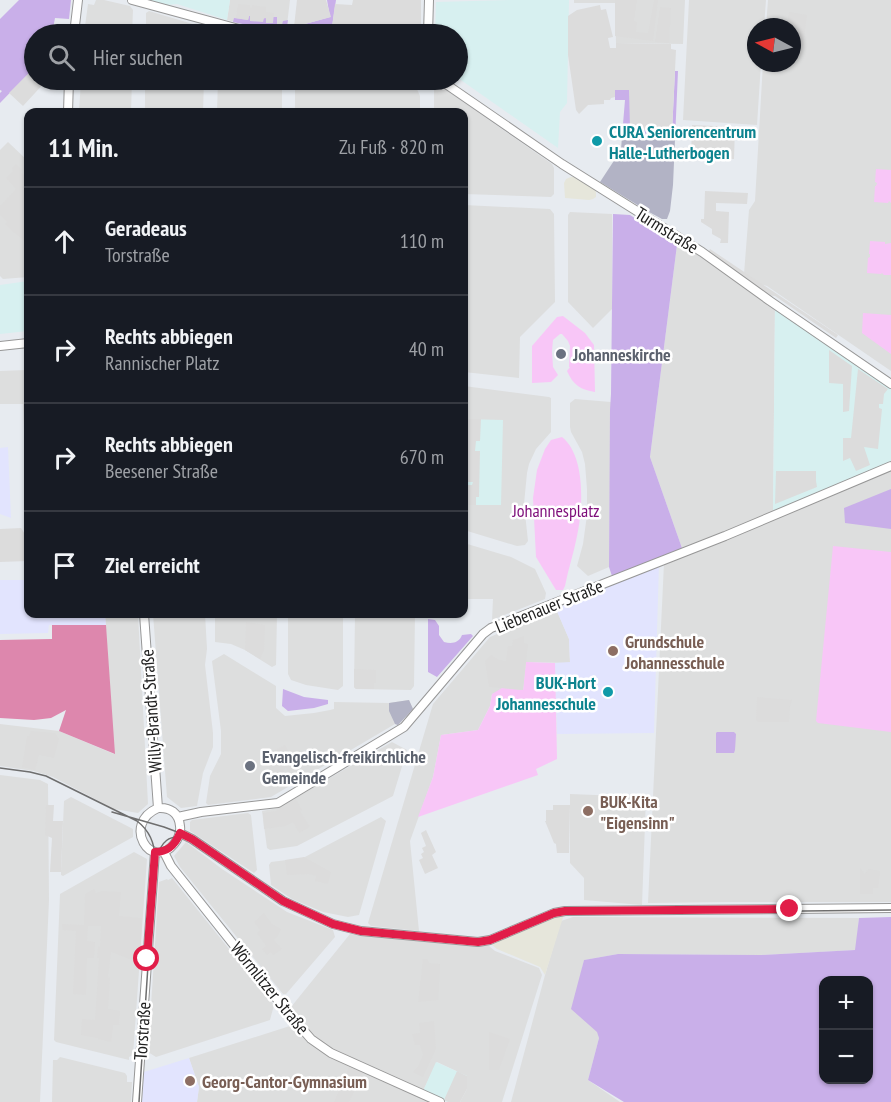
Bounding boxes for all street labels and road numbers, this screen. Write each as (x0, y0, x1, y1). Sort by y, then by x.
street label: Turmstraße (631, 202, 703, 258)
street label: Liebenauer Straße (492, 574, 606, 638)
street label: Willy-Brandt-Straße (135, 649, 167, 773)
street label: Wörmlitzer Straße (226, 937, 314, 1039)
street label: Torstraße (128, 1001, 156, 1061)

